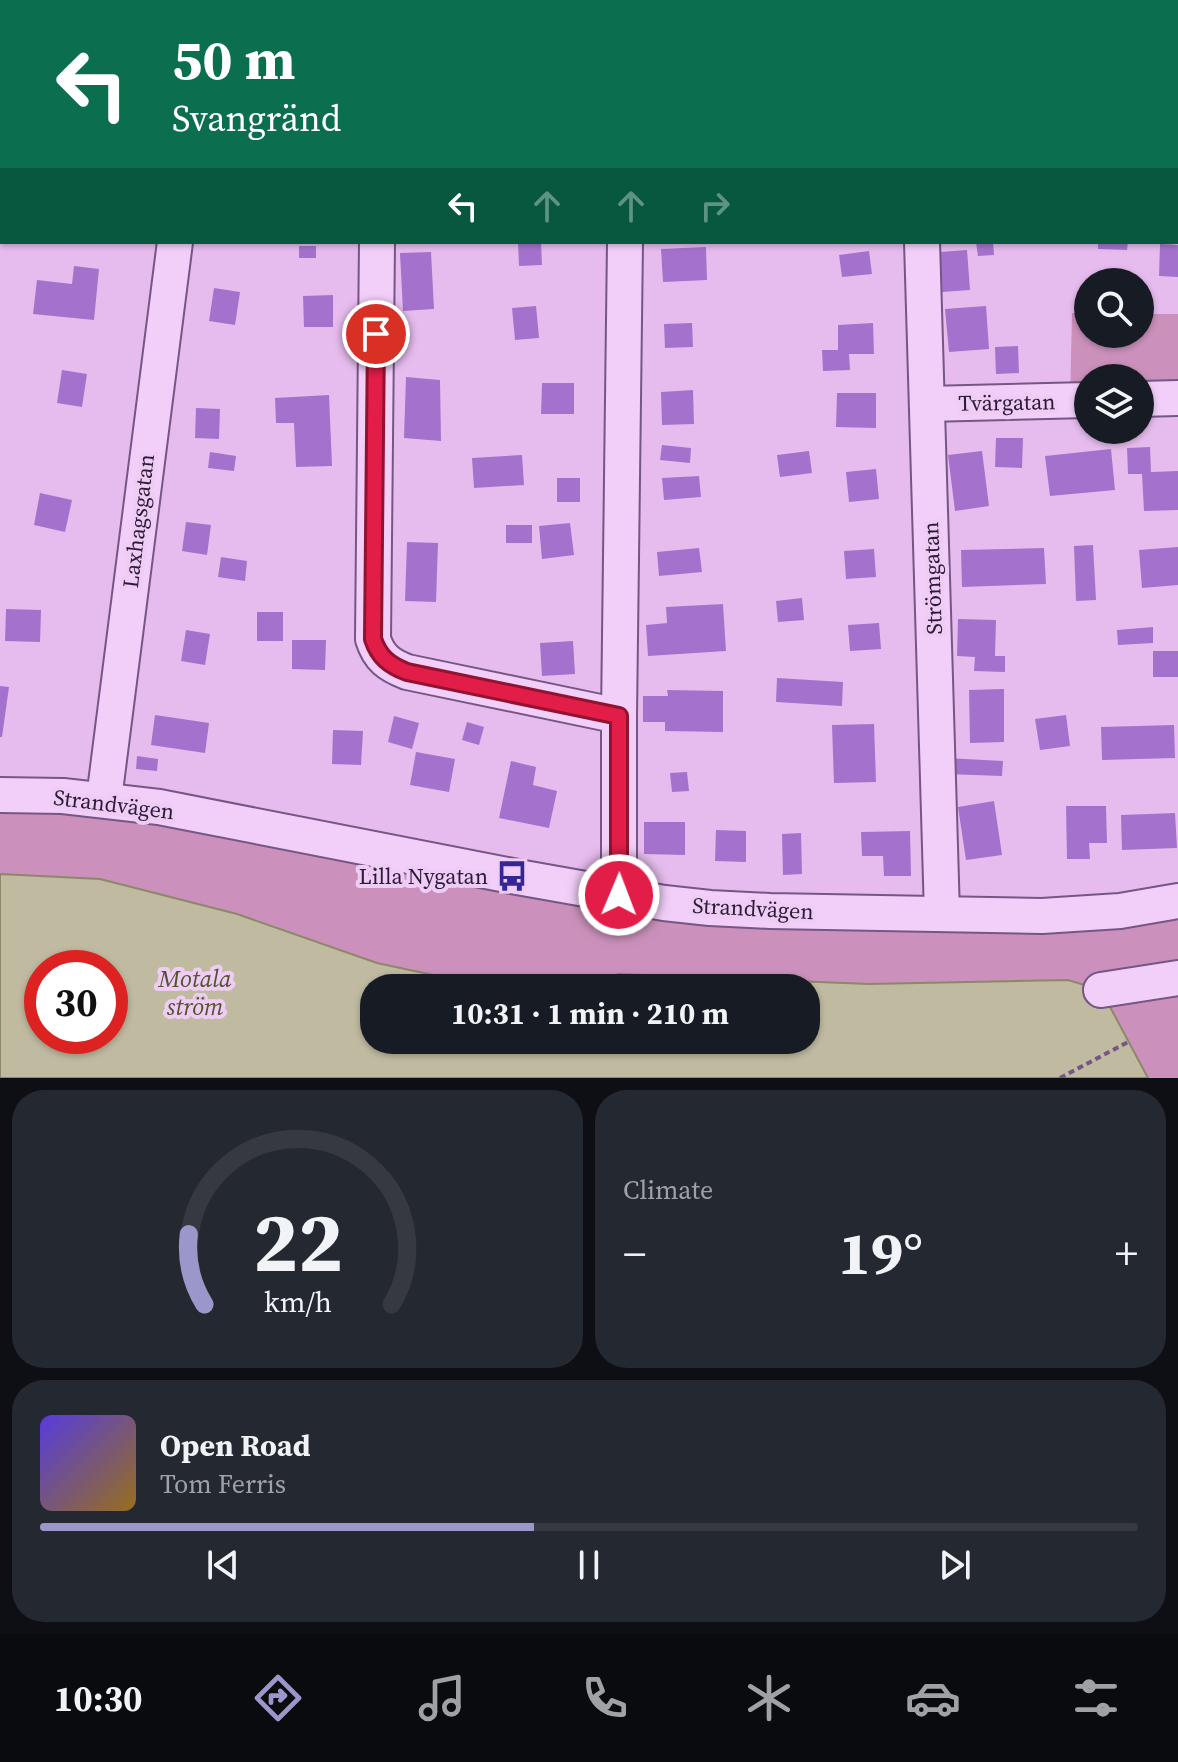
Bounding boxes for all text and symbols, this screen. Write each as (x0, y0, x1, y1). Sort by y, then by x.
text: 50 m (172, 21, 295, 98)
icon: left (40, 32, 144, 136)
text: Svangränd (172, 94, 341, 143)
icon: left (441, 184, 485, 228)
icon: ahead (525, 184, 569, 228)
icon: ahead (609, 184, 653, 228)
icon: right (693, 184, 737, 228)
map controls (1074, 268, 1154, 444)
button: search (1074, 268, 1154, 348)
pin (342, 300, 410, 368)
icon: arrive (354, 312, 398, 356)
button: layers (1074, 364, 1154, 444)
street label: Tvärgatan (958, 386, 1056, 418)
street label: Laxhagsgatan (115, 452, 161, 590)
street label: Strömgatan (915, 521, 949, 635)
street label: Strandvägen (52, 782, 176, 826)
position arrow (577, 853, 661, 937)
bus stop icon: Lilla Nygatan (495, 859, 529, 893)
place label: Lilla Nygatan (359, 861, 488, 891)
street label: Strandvägen (692, 890, 814, 926)
speed limit sign: 30 (24, 950, 128, 1054)
water label: Motala ström (158, 962, 232, 1023)
text: 10:31 · 1 min · 210 m (451, 993, 729, 1034)
text: Climate (623, 1172, 713, 1208)
text: 22 (252, 1185, 343, 1299)
text: 19° (838, 1212, 923, 1294)
text: − (623, 1223, 646, 1284)
text: + (1115, 1223, 1138, 1284)
text: km/h (263, 1282, 332, 1322)
text: Open Road (160, 1425, 311, 1466)
text: Tom Ferris (160, 1466, 286, 1502)
icon: previous (201, 1543, 245, 1587)
icon: pause (567, 1543, 611, 1587)
icon: next (933, 1543, 977, 1587)
icon: directions (250, 1670, 306, 1726)
icon: music (414, 1670, 470, 1726)
icon: phone (577, 1670, 633, 1726)
icon: climate (741, 1670, 797, 1726)
icon: car (905, 1670, 961, 1726)
icon: filters (1068, 1670, 1124, 1726)
text: 10:30 (54, 1674, 143, 1723)

